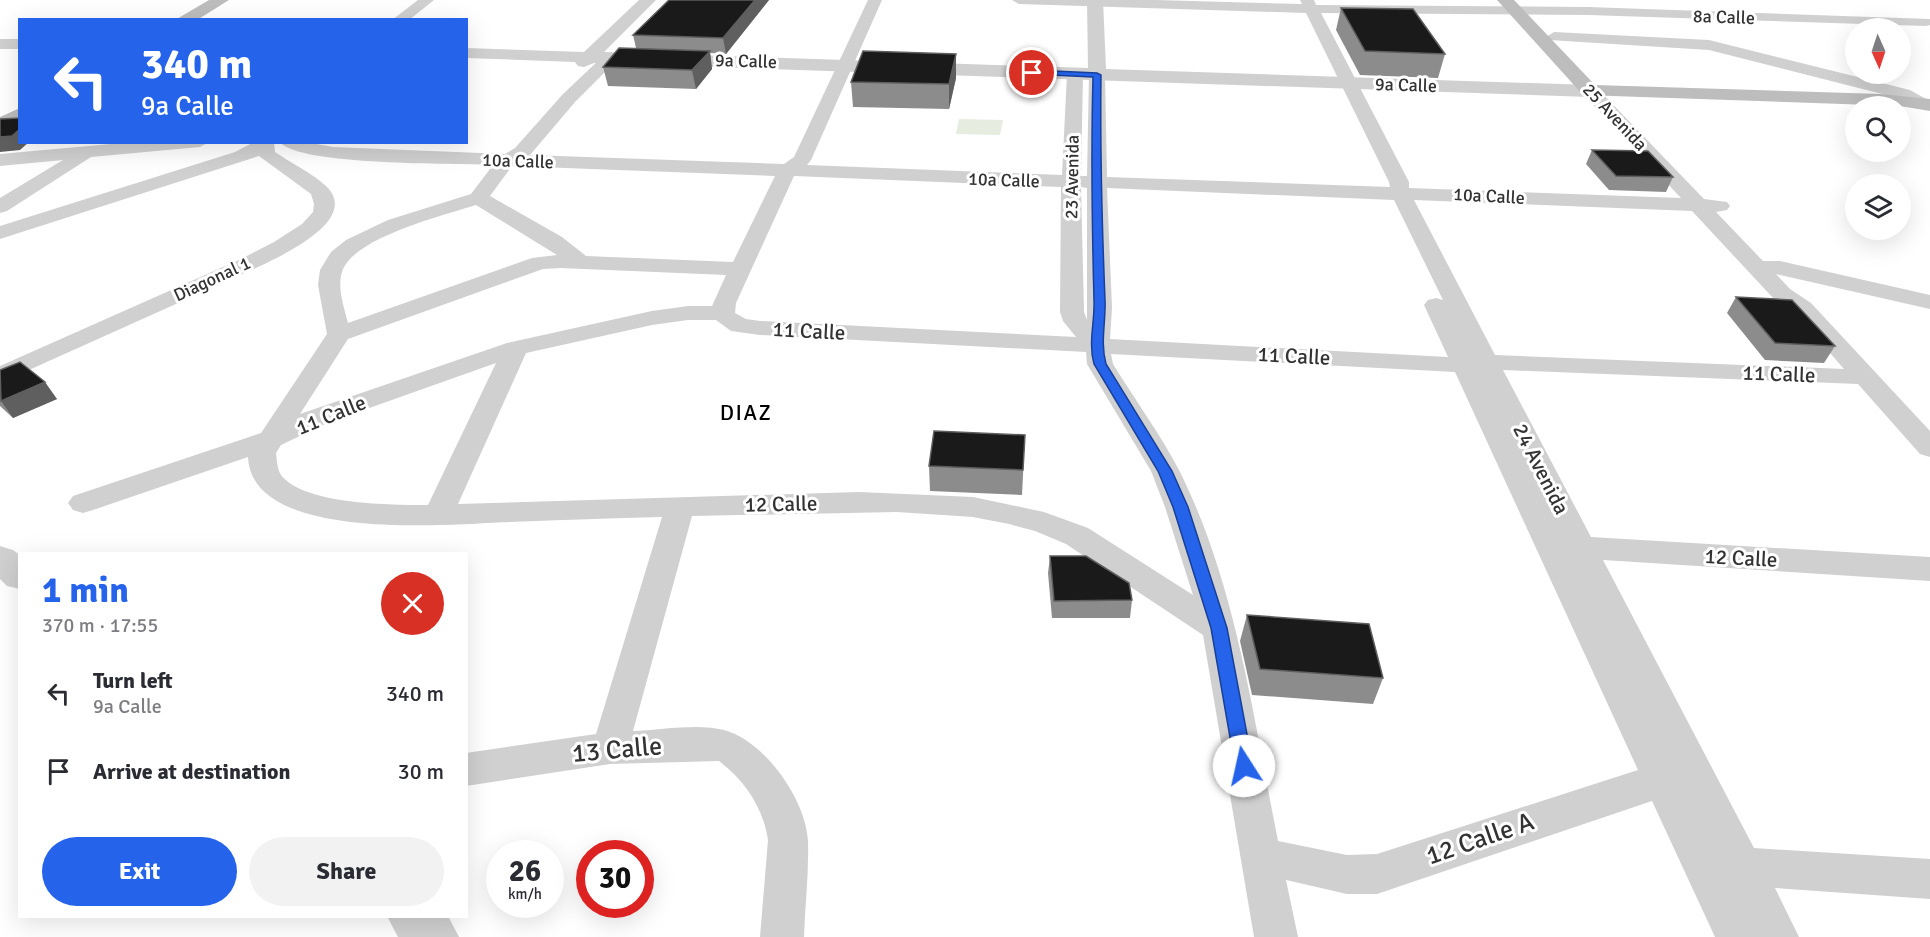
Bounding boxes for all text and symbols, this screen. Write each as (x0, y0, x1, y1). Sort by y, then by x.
street label: 8a Calle (1693, 5, 1755, 29)
north arrow (1845, 18, 1911, 84)
map controls (1845, 18, 1911, 240)
text: 340 m (141, 39, 252, 90)
icon: left (42, 42, 120, 120)
pin (1006, 47, 1057, 98)
street label: 9a Calle (715, 49, 777, 73)
icon: arrive (1015, 56, 1048, 89)
street label: 9a Calle (1375, 73, 1437, 97)
street label: 25 Avenida (1578, 79, 1652, 155)
text: 9a Calle (141, 90, 234, 123)
button: search (1845, 96, 1911, 162)
street label: 23 Avenida (1060, 135, 1084, 219)
street label: 10a Calle (482, 149, 554, 173)
street label: 10a Calle (968, 168, 1040, 192)
button: layers (1845, 174, 1911, 240)
street label: 10a Calle (1453, 183, 1525, 209)
street label: Diagonal 1 (170, 252, 254, 306)
street label: 11 Calle (772, 316, 846, 346)
street label: 11 Calle (1257, 341, 1331, 371)
street label: 11 Calle (1742, 360, 1816, 388)
street label: 11 Calle (292, 389, 370, 441)
district label: DIAZ (720, 399, 772, 426)
street label: 24 Avenida (1507, 419, 1575, 519)
street label: 12 Calle (744, 490, 818, 518)
street label: 12 Calle (1704, 543, 1778, 573)
text: 1 min (42, 568, 129, 613)
button: close (381, 572, 444, 635)
text: 370 m · 17:55 (42, 613, 158, 638)
text: Turn left (93, 667, 173, 694)
icon: left (42, 677, 75, 710)
text: 340 m (386, 680, 444, 707)
text: 9a Calle (93, 694, 162, 719)
street label: 13 Calle (571, 730, 663, 770)
position arrow (1212, 734, 1276, 798)
icon: arrive (42, 755, 75, 788)
text: Arrive at destination (93, 758, 290, 785)
text: 30 m (398, 758, 444, 785)
street label: 12 Calle A (1422, 806, 1538, 872)
button: Exit (42, 837, 237, 906)
button: Share (249, 837, 444, 906)
speed limit sign: 30 (576, 840, 654, 918)
text: 26 (509, 853, 541, 890)
text: km/h (508, 885, 542, 903)

